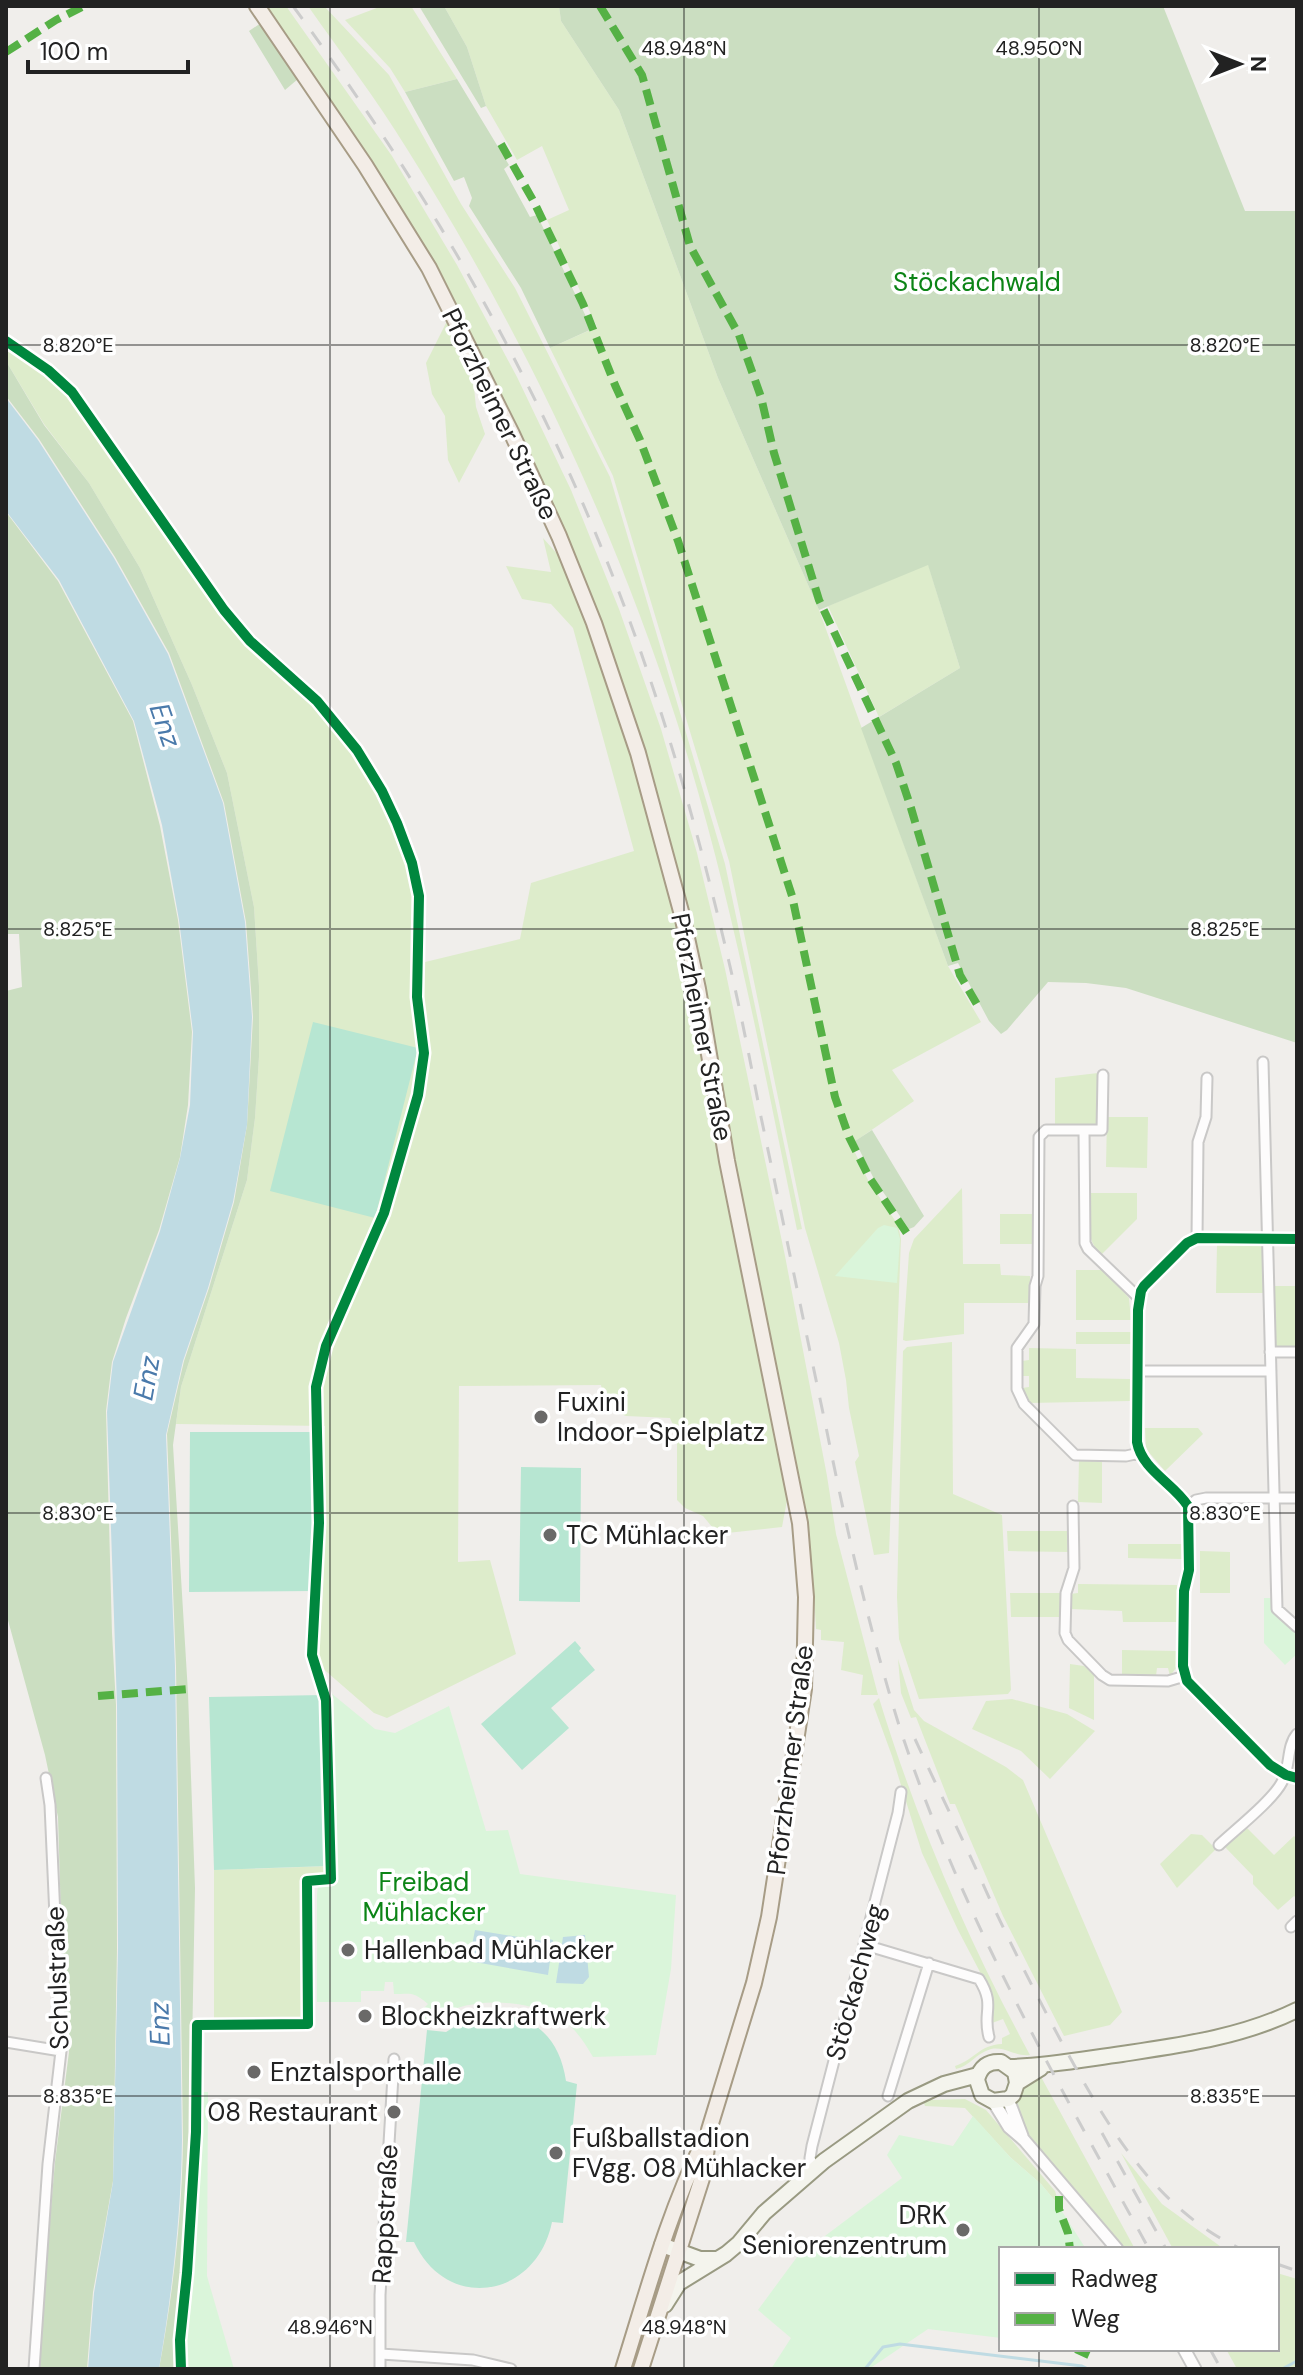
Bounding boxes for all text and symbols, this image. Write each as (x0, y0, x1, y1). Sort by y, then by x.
scale bar (28, 24, 188, 74)
north arrow (1199, 24, 1279, 104)
text: 48.948°N (641, 35, 727, 61)
text: 48.950°N (996, 35, 1082, 61)
text: 100 m (40, 36, 108, 67)
text: N (1244, 56, 1273, 72)
park label: Stöckachwald (893, 265, 1061, 299)
street label: Pforzheimer Straße (434, 303, 566, 525)
text: 8.820°E (42, 332, 114, 358)
text: 8.820°E (1189, 332, 1261, 358)
water label: Enz (141, 698, 190, 752)
street label: Pforzheimer Straße (663, 910, 741, 1144)
text: 8.825°E (43, 916, 113, 942)
text: 8.825°E (1190, 916, 1260, 942)
water label: Enz (124, 1353, 169, 1403)
place label: Fuxini Indoor-Spielplatz (557, 1385, 765, 1449)
marker: Fuxini Indoor-Spielplatz (532, 1408, 550, 1426)
text: 8.830°E (42, 1500, 114, 1526)
text: 8.830°E (1189, 1500, 1261, 1526)
place label: TC Mühlacker (566, 1518, 728, 1552)
marker: TC Mühlacker (541, 1526, 559, 1544)
street label: Pforzheimer Straße (759, 1643, 821, 1877)
park label: Freibad Mühlacker (362, 1865, 486, 1929)
street label: Stöckachweg (818, 1900, 892, 2064)
street label: Schulstraße (38, 1906, 76, 2050)
place label: Hallenbad Mühlacker (364, 1933, 614, 1967)
marker: Hallenbad Mühlacker (339, 1941, 357, 1959)
place label: Blockheizkraftwerk (381, 1999, 606, 2033)
water label: Enz (140, 2001, 179, 2047)
marker: Blockheizkraftwerk (356, 2007, 374, 2025)
place label: Enztalsporthalle (270, 2055, 462, 2089)
marker: Enztalsporthalle (245, 2063, 263, 2081)
text: 8.835°E (43, 2083, 113, 2109)
text: 8.835°E (1190, 2083, 1260, 2109)
place label: 08 Restaurant (207, 2095, 378, 2129)
marker: 08 Restaurant (385, 2103, 403, 2121)
place label: Fußballstadion FVgg. 08 Mühlacker (572, 2121, 806, 2185)
street label: Rappstraße (364, 2143, 406, 2285)
marker: Fußballstadion FVgg. 08 Mühlacker (547, 2144, 565, 2162)
place label: DRK Seniorenzentrum (742, 2198, 947, 2262)
marker: DRK Seniorenzentrum (954, 2221, 972, 2239)
legend (999, 2247, 1279, 2351)
text: Radweg (1071, 2263, 1158, 2294)
text: Weg (1071, 2303, 1120, 2334)
text: 48.946°N (287, 2314, 373, 2340)
text: 48.948°N (641, 2314, 727, 2340)

